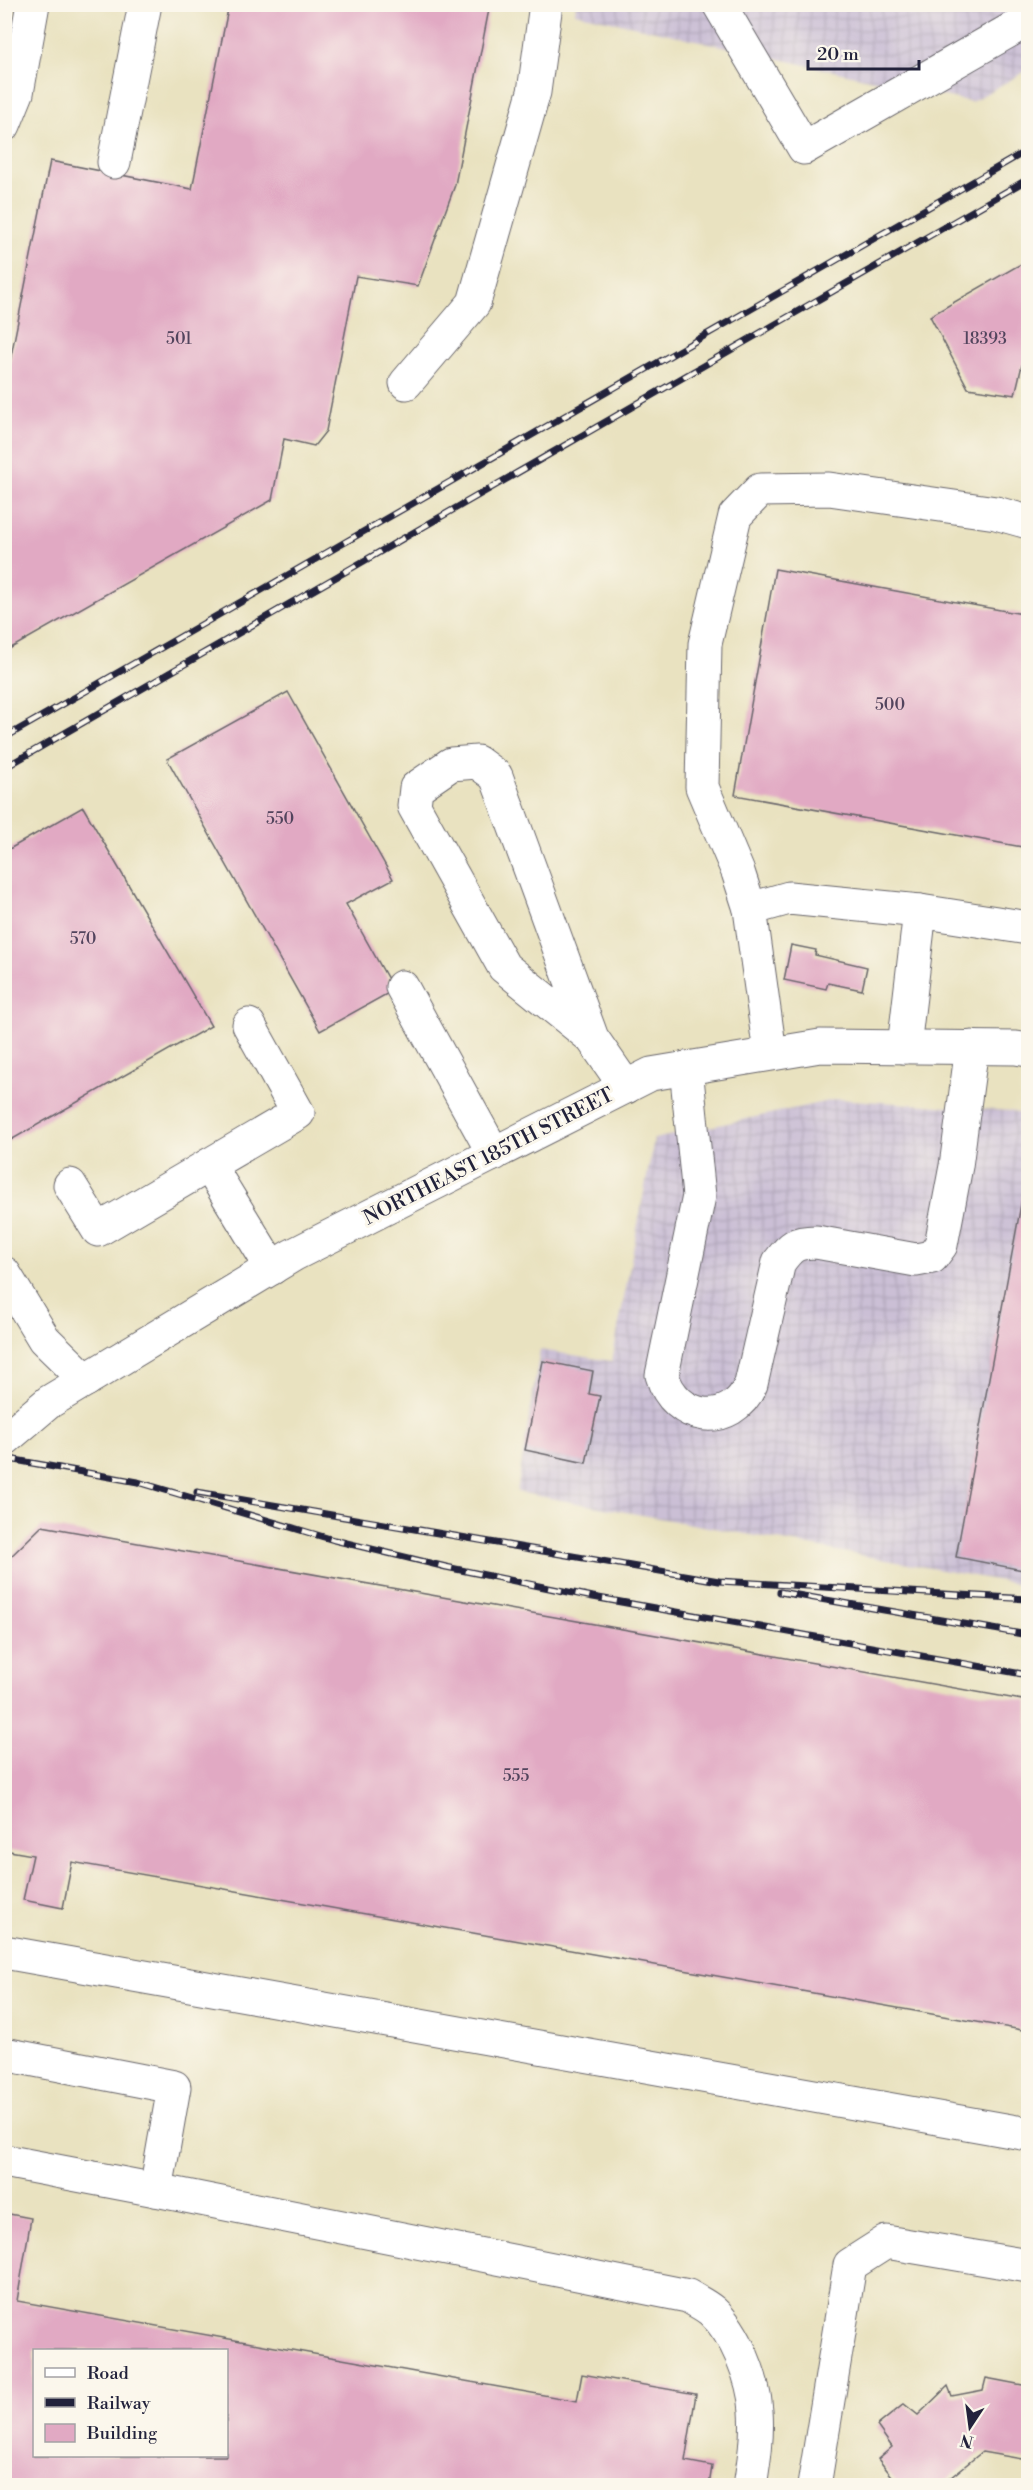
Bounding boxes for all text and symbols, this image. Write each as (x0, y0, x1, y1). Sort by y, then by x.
scale bar (808, 33, 919, 71)
text: 20 m (817, 43, 859, 66)
house number: 501 (166, 329, 192, 349)
house number: 18393 (963, 329, 1007, 349)
house number: 500 (875, 695, 905, 715)
house number: 550 (266, 809, 294, 829)
house number: 570 (70, 929, 96, 949)
street label: NORTHEAST 185TH STREET (360, 1083, 618, 1231)
house number: 555 (503, 1766, 529, 1786)
legend (33, 2349, 228, 2457)
text: Road (87, 2362, 130, 2385)
text: Railway (87, 2392, 151, 2415)
north arrow (940, 2397, 1000, 2457)
text: Building (86, 2422, 158, 2445)
text: N (958, 2429, 975, 2452)

